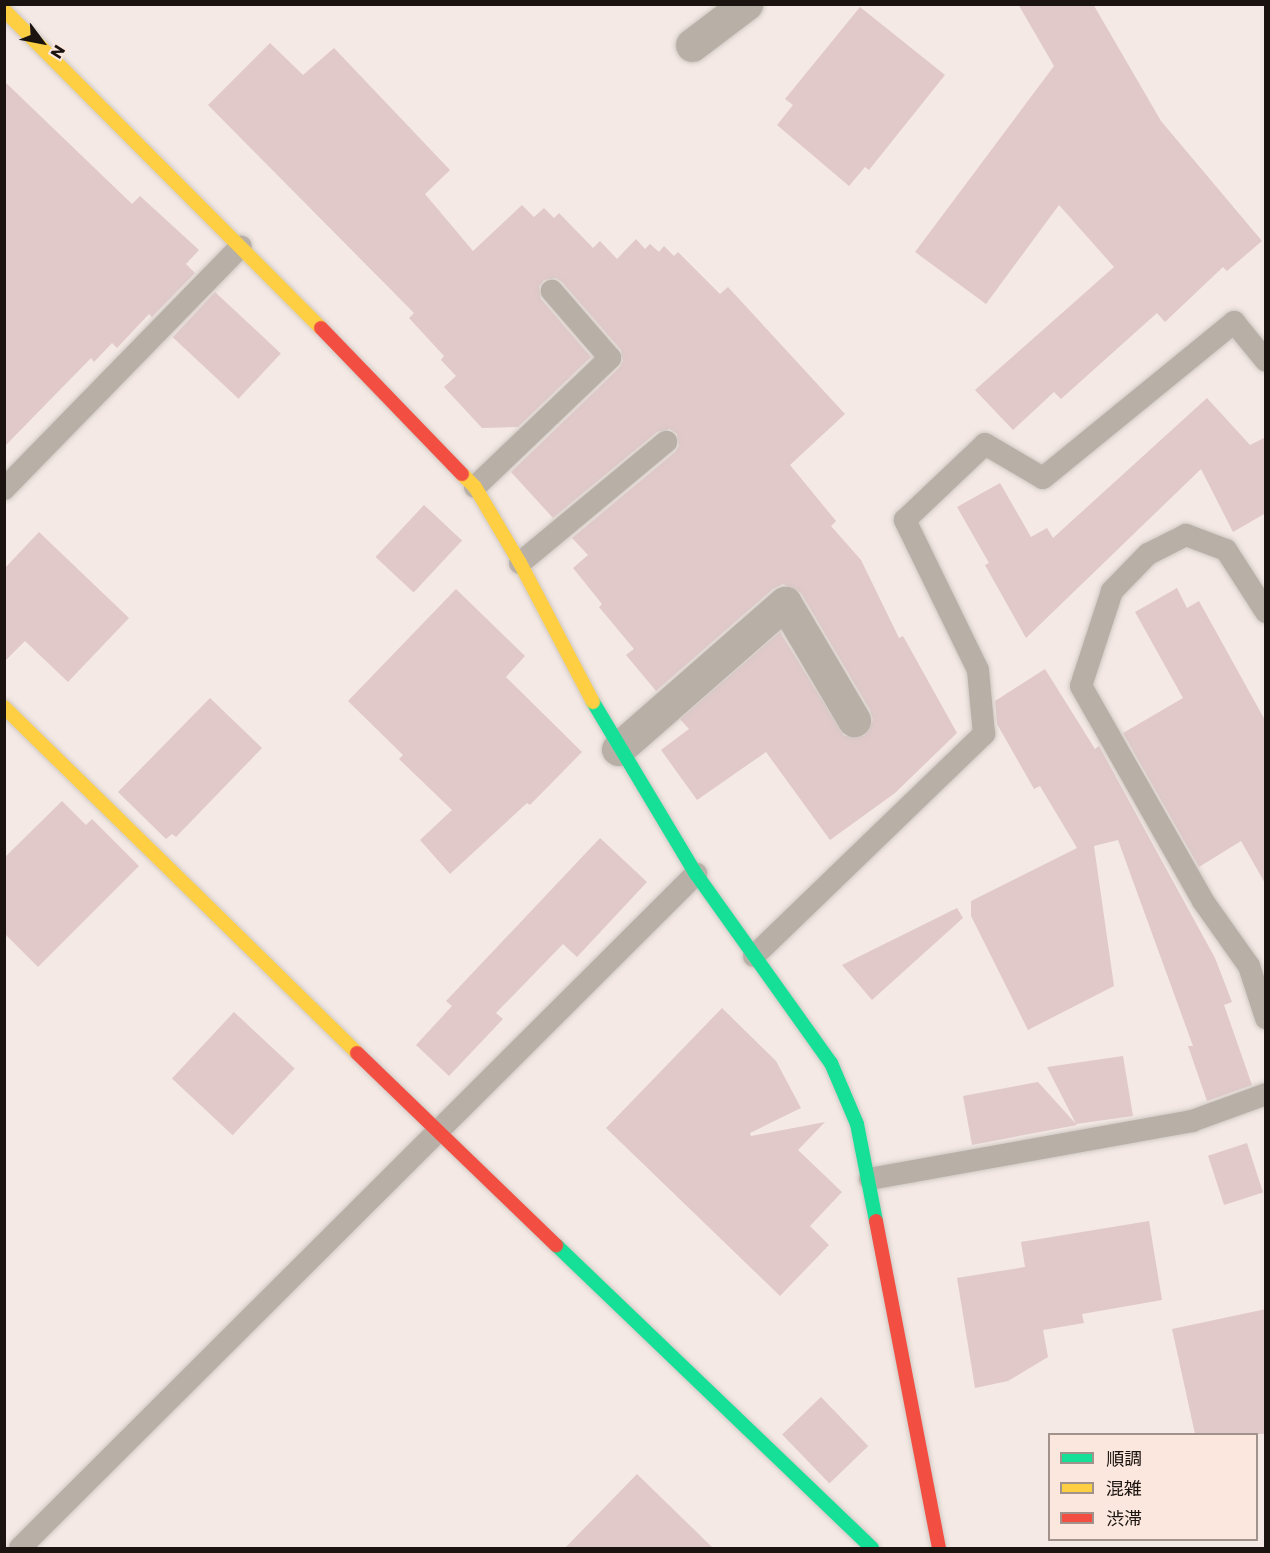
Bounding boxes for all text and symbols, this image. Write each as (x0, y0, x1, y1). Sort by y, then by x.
north arrow (12, 12, 72, 72)
text: N (45, 41, 71, 63)
legend (1048, 1433, 1258, 1541)
text: 順調 (1106, 1446, 1142, 1471)
text: 混雑 (1106, 1476, 1142, 1501)
text: 渋滞 (1106, 1506, 1142, 1531)

